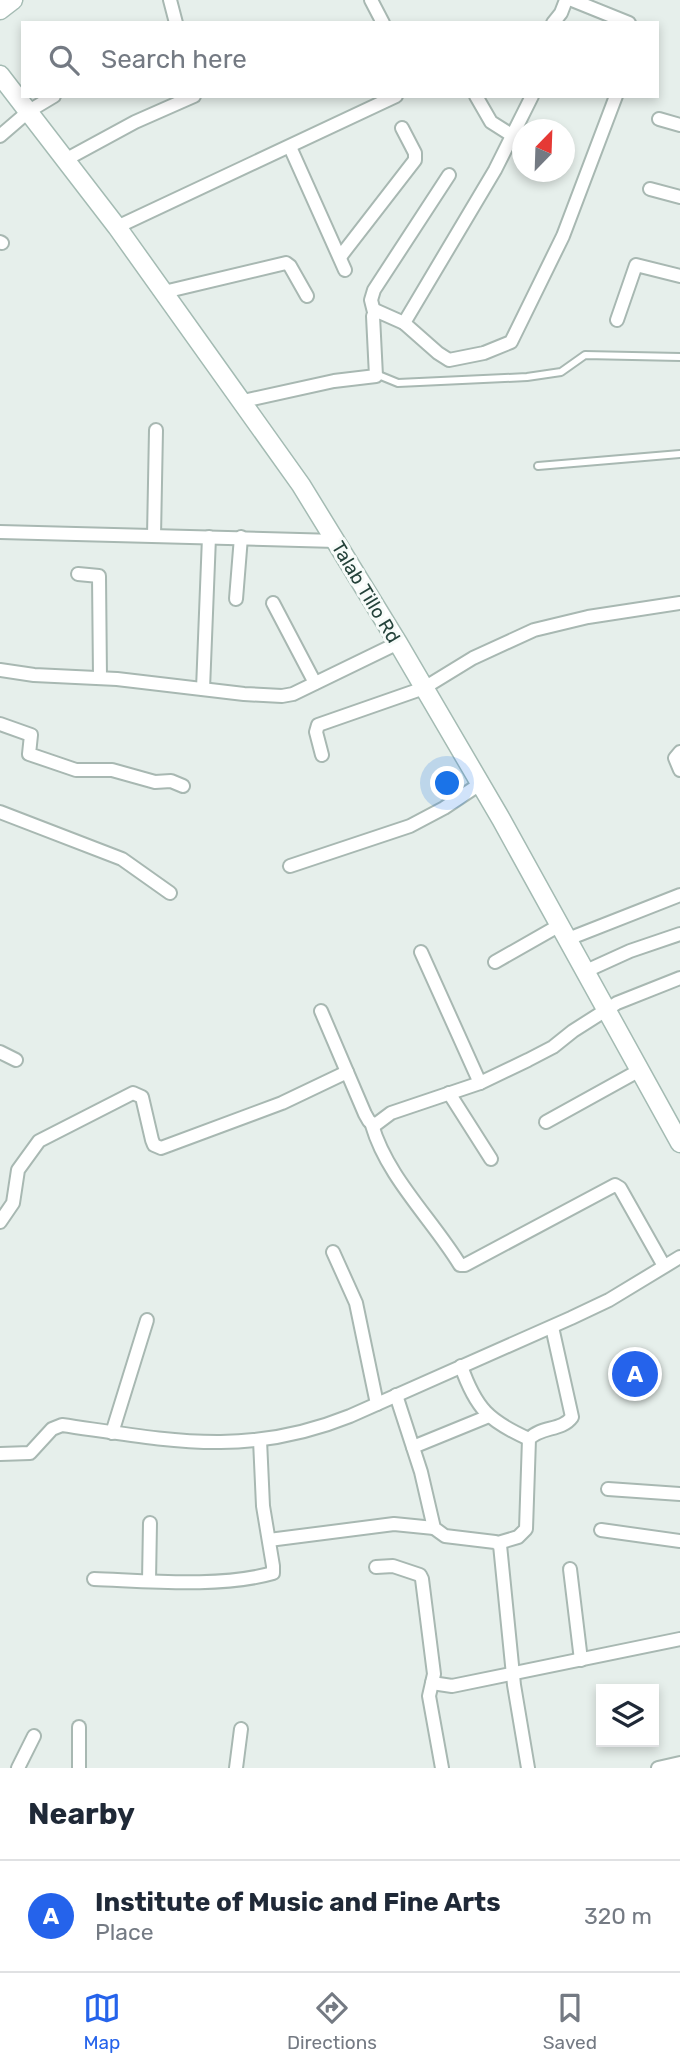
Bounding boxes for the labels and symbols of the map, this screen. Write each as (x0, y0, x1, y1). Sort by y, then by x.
north arrow (512, 119, 575, 182)
street label: Talab Tillo Rd (327, 537, 405, 647)
your location (430, 766, 464, 800)
pin: A (612, 1348, 658, 1400)

